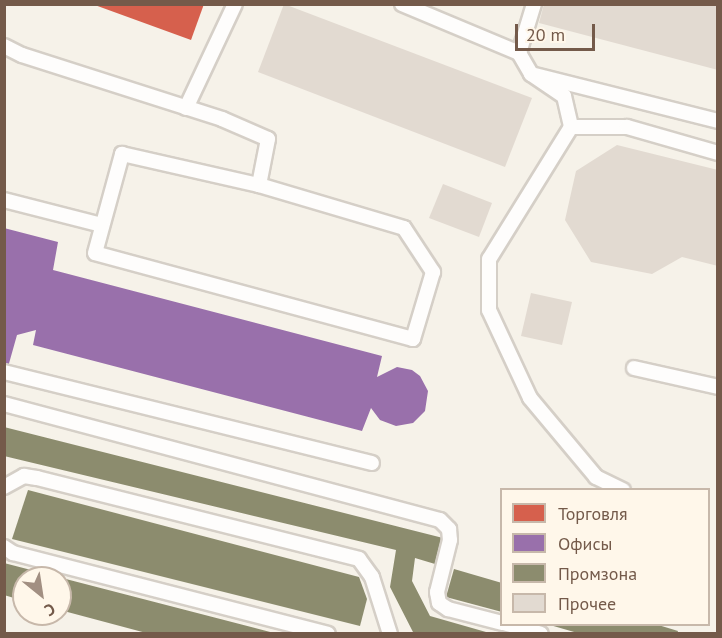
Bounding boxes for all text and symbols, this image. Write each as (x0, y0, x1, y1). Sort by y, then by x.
scale bar (518, 12, 598, 50)
text: 20 m (526, 23, 565, 46)
legend (500, 488, 710, 626)
text: Торговля (558, 502, 628, 525)
text: Офисы (558, 532, 612, 555)
text: Промзона (558, 562, 637, 585)
north arrow (12, 566, 72, 626)
text: Прочее (558, 592, 616, 615)
text: С (41, 599, 59, 621)

